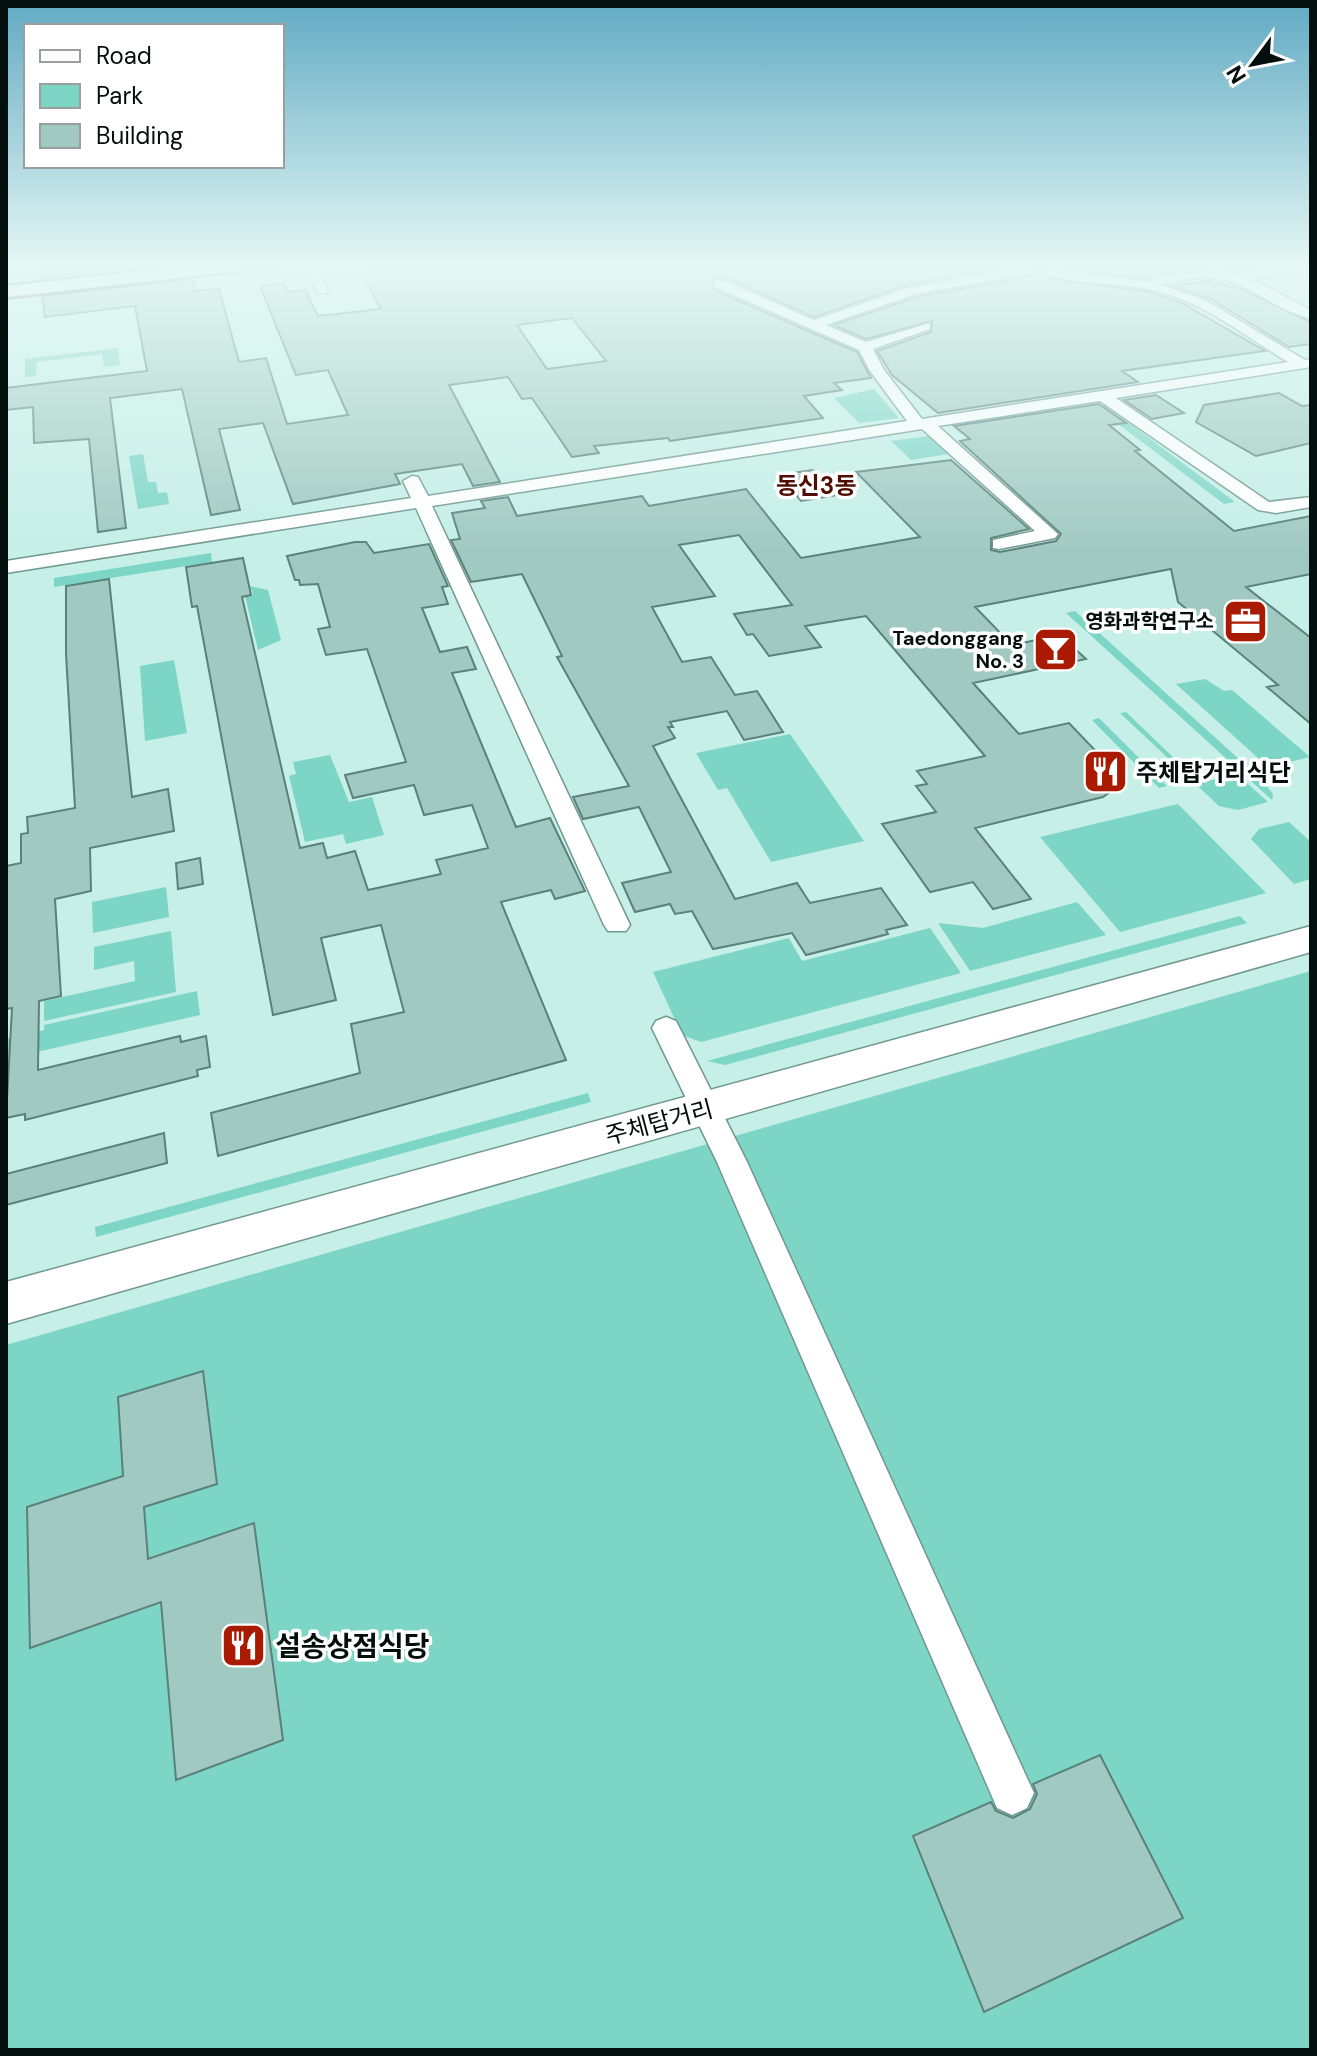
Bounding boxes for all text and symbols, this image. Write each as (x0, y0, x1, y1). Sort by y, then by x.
legend (24, 24, 284, 168)
north arrow (1213, 24, 1293, 104)
text: Road (96, 40, 152, 71)
text: N (1220, 60, 1253, 89)
text: Park (96, 80, 143, 111)
text: Building (96, 120, 183, 151)
district label: 동신3동 (776, 470, 856, 501)
office icon: 영화과학연구소 (1221, 597, 1269, 645)
place label: 영화과학연구소 (1085, 608, 1214, 634)
place label: Taedonggang No. 3 (893, 625, 1024, 674)
bar icon: Taedonggang No. 3 (1031, 626, 1079, 674)
restaurant icon: 주체탑거리식단 (1081, 748, 1129, 796)
place label: 주체탑거리식단 (1136, 757, 1291, 788)
street label: 주체탑거리 (602, 1093, 716, 1151)
restaurant icon: 설송상점식당 (220, 1622, 268, 1670)
place label: 설송상점식당 (275, 1628, 430, 1665)

